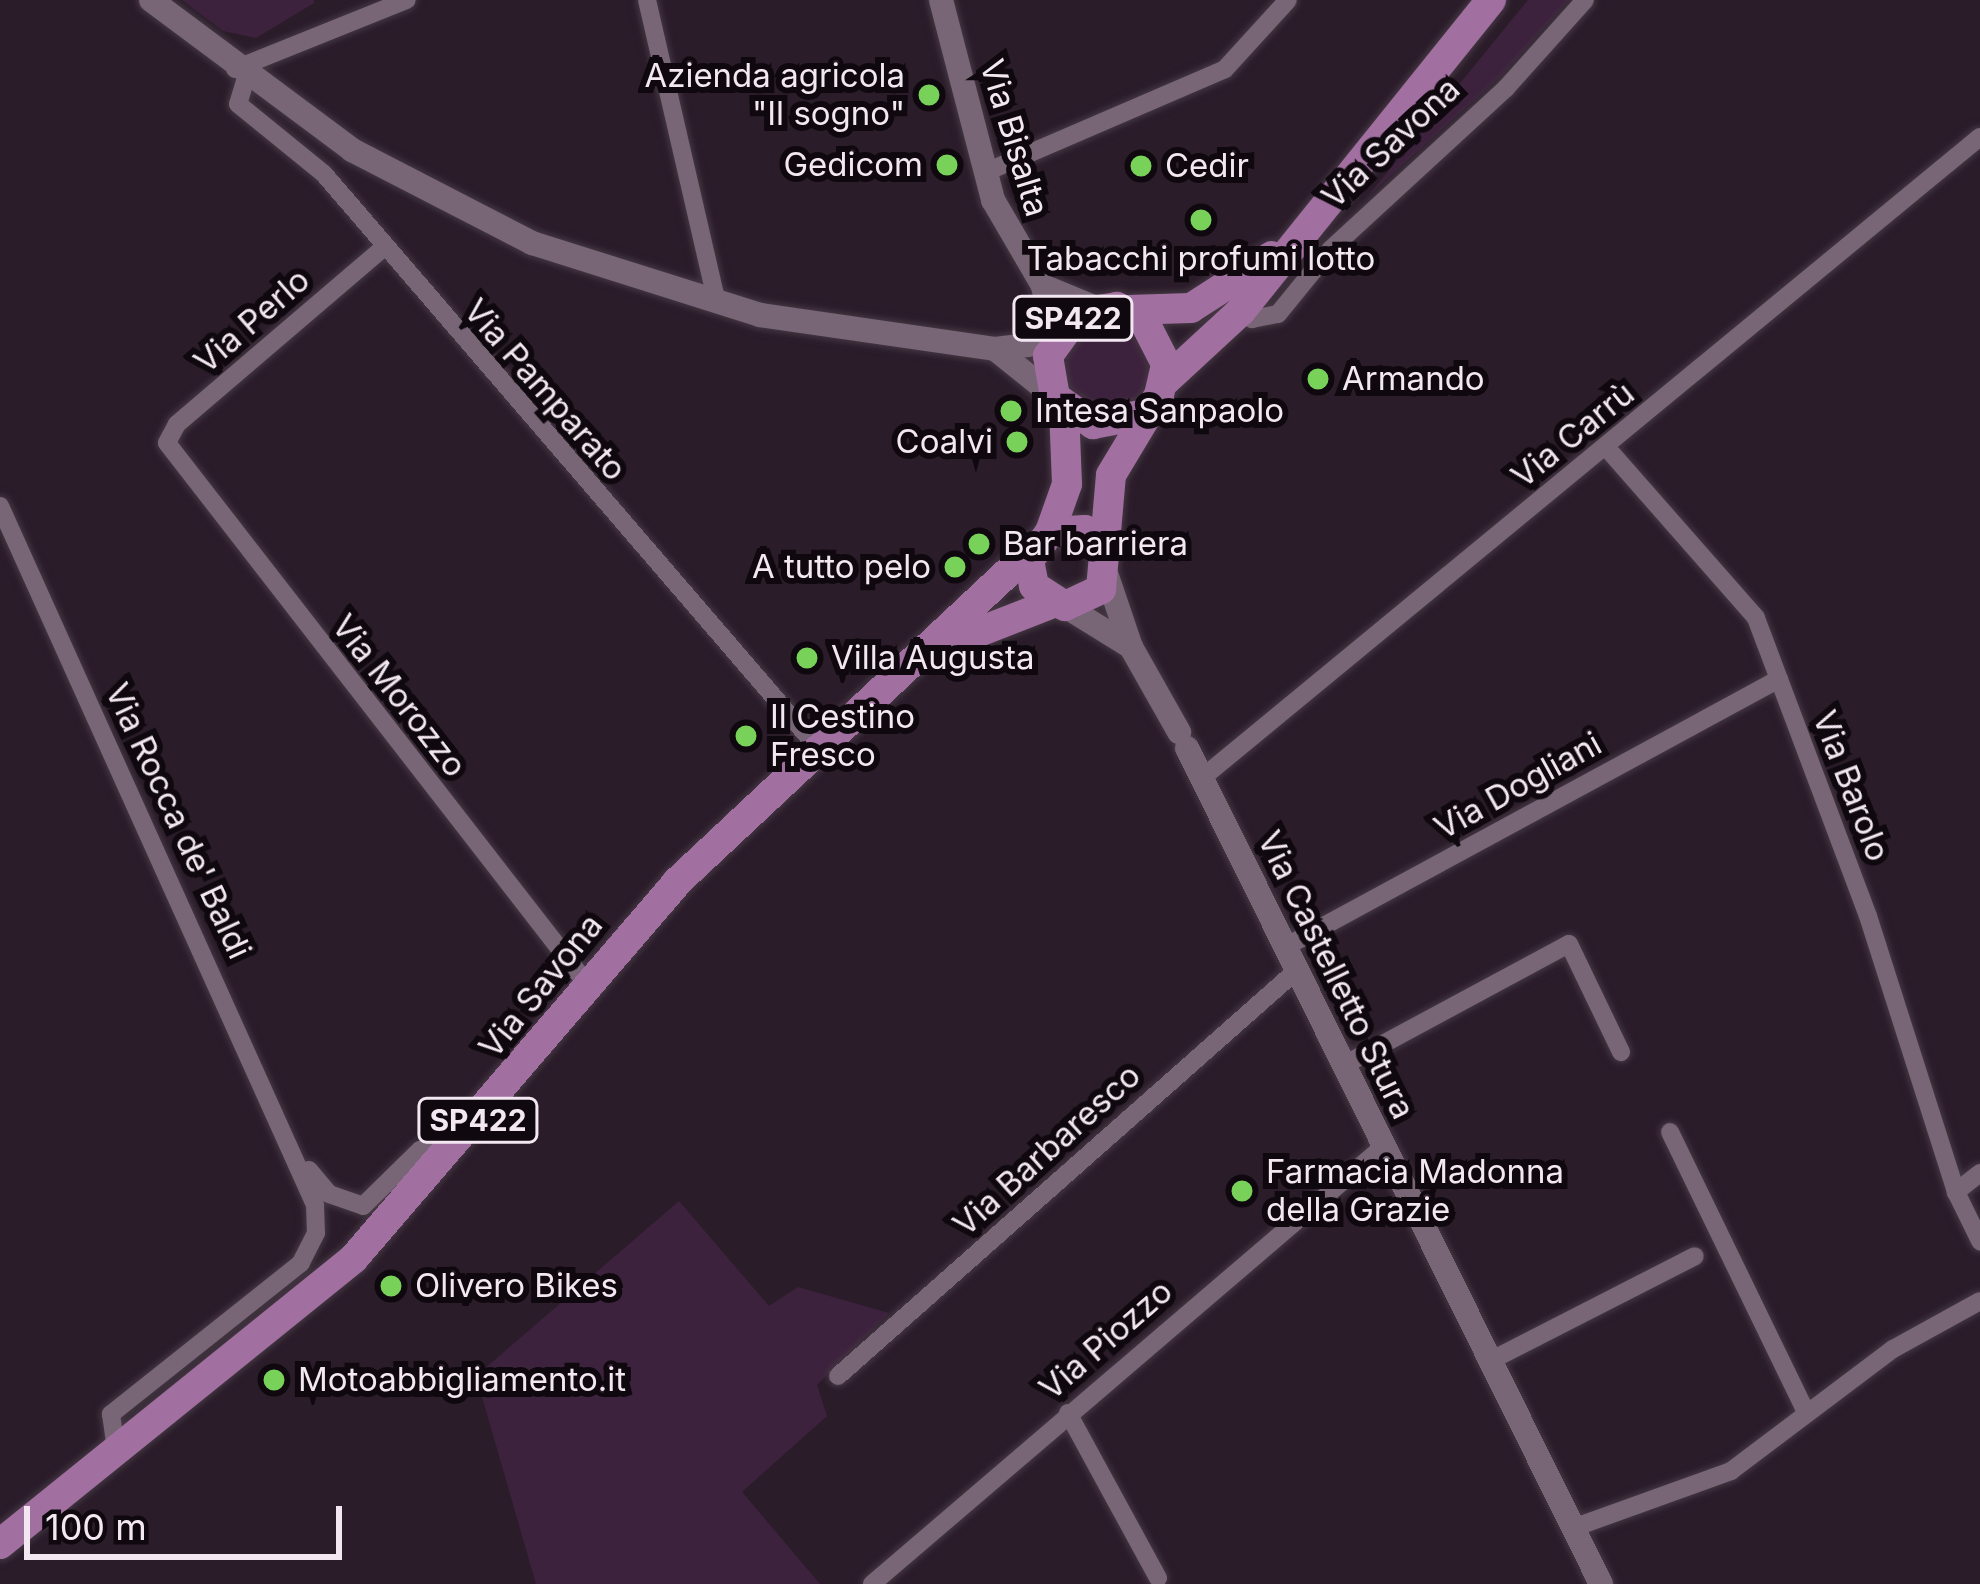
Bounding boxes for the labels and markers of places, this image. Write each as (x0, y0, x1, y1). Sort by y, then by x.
place label: Azienda agricola "Il sogno" (644, 56, 905, 134)
marker: Azienda agricola "Il sogno" (916, 82, 942, 108)
place label: Gedicom (783, 145, 923, 185)
place label: Cedir (1165, 146, 1249, 186)
marker: Gedicom (934, 152, 960, 178)
marker: Cedir (1128, 153, 1154, 179)
marker: Tabacchi profumi lotto (1188, 207, 1214, 233)
place label: Tabacchi profumi lotto (1027, 239, 1375, 279)
place label: Armando (1342, 359, 1485, 399)
marker: Armando (1305, 366, 1331, 392)
place label: Intesa Sanpaolo (1035, 391, 1284, 431)
marker: Intesa Sanpaolo (998, 398, 1024, 424)
place label: Coalvi (896, 422, 993, 462)
marker: Coalvi (1004, 429, 1030, 455)
place label: Bar barriera (1003, 524, 1188, 564)
marker: Bar barriera (966, 531, 992, 557)
place label: A tutto pelo (752, 547, 931, 587)
marker: A tutto pelo (942, 554, 968, 580)
place label: Villa Augusta (831, 638, 1034, 678)
marker: Villa Augusta (794, 645, 820, 671)
place label: Il Cestino Fresco (770, 697, 915, 775)
marker: Il Cestino Fresco (733, 723, 759, 749)
place label: Farmacia Madonna della Grazie (1266, 1152, 1564, 1230)
marker: Farmacia Madonna della Grazie (1229, 1178, 1255, 1204)
place label: Olivero Bikes (415, 1266, 618, 1306)
marker: Olivero Bikes (378, 1273, 404, 1299)
place label: Motoabbigliamento.it (298, 1360, 626, 1400)
marker: Motoabbigliamento.it (261, 1367, 287, 1393)

